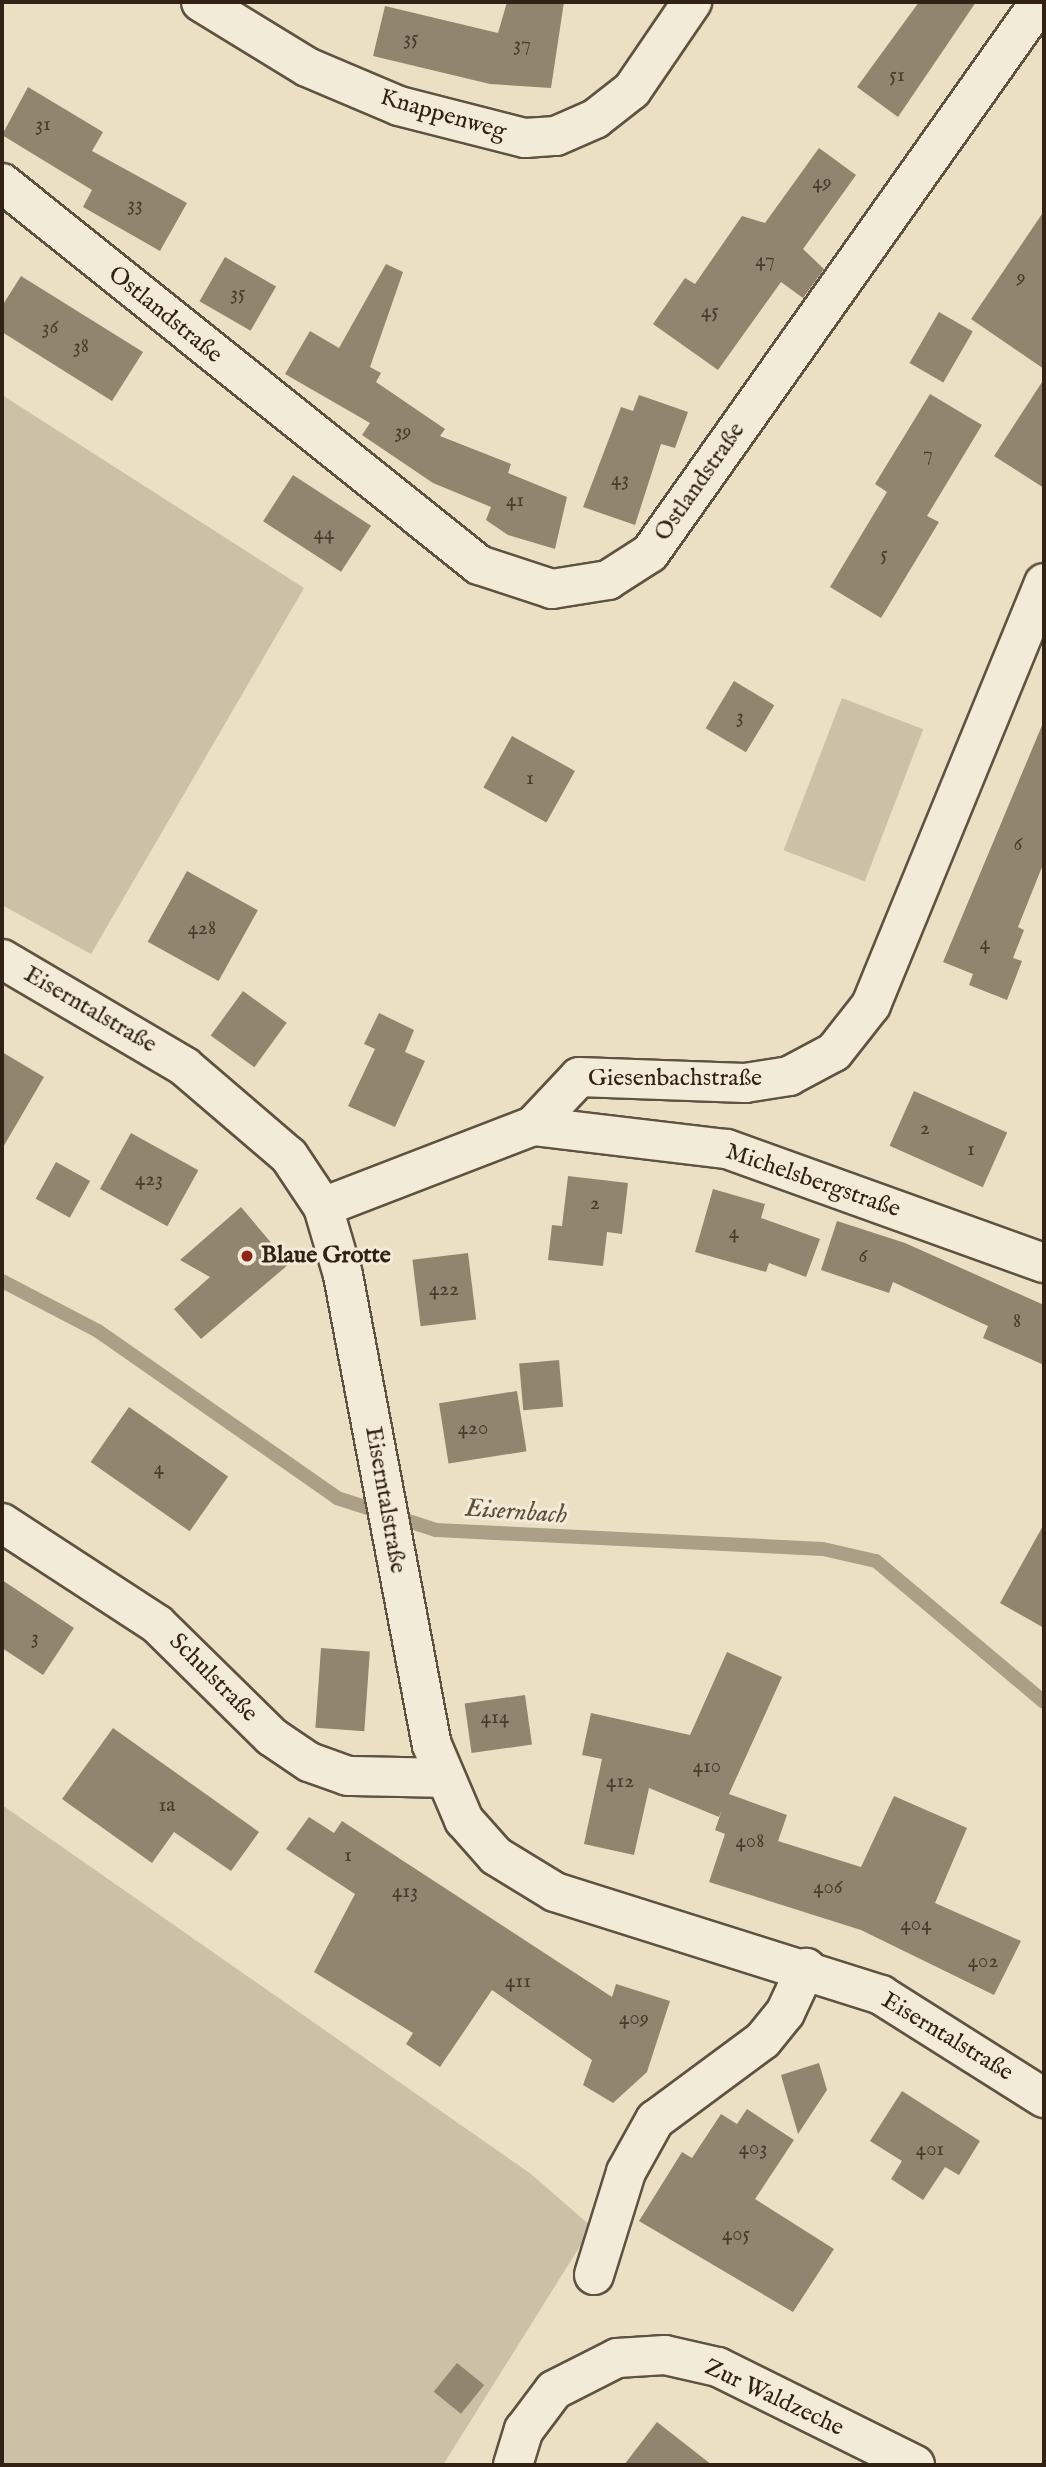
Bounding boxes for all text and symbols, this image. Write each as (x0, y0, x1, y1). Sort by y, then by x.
house number: 35 (403, 26, 419, 52)
house number: 37 (513, 32, 531, 58)
house number: 51 (889, 63, 905, 89)
street label: Knappenweg (377, 83, 509, 147)
house number: 31 (35, 112, 51, 138)
house number: 49 (812, 170, 832, 196)
house number: 33 (127, 192, 143, 218)
house number: 47 (755, 248, 775, 274)
street label: Ostlandstraße (102, 260, 228, 370)
house number: 9 (1016, 265, 1026, 291)
house number: 35 (230, 281, 246, 307)
house number: 45 (701, 299, 719, 325)
house number: 36 (42, 315, 58, 341)
house number: 38 (73, 334, 89, 360)
street label: Ostlandstraße (649, 417, 751, 547)
house number: 39 (394, 419, 412, 445)
house number: 7 (923, 442, 933, 468)
house number: 43 (611, 467, 629, 493)
house number: 41 (506, 488, 524, 514)
house number: 44 (314, 521, 334, 547)
house number: 5 (880, 542, 888, 568)
house number: 3 (736, 704, 744, 730)
house number: 1 (526, 766, 534, 792)
house number: 6 (1014, 832, 1022, 858)
house number: 428 (188, 916, 216, 942)
house number: 4 (980, 931, 990, 957)
street label: Eiserntalstraße (19, 960, 161, 1060)
street label: Giesenbachstraße (588, 1065, 762, 1093)
house number: 2 (920, 1116, 930, 1142)
house number: 1 (967, 1137, 975, 1163)
street label: Michelsbergstraße (722, 1138, 904, 1224)
house number: 423 (135, 1167, 163, 1193)
house number: 2 (590, 1191, 600, 1217)
house number: 4 (729, 1220, 739, 1246)
place label: Blaue Grotte (261, 1242, 391, 1270)
house number: 6 (859, 1244, 867, 1270)
marker: Blaue Grotte (239, 1248, 255, 1264)
house number: 422 (429, 1277, 459, 1303)
house number: 8 (1013, 1309, 1021, 1335)
house number: 420 (458, 1416, 488, 1442)
street label: Eiserntalstraße (358, 1424, 412, 1576)
house number: 4 (154, 1456, 164, 1482)
water label: Eisernbach (464, 1493, 568, 1531)
house number: 3 (31, 1625, 39, 1651)
street label: Schulstraße (163, 1628, 263, 1728)
house number: 414 (481, 1705, 509, 1731)
house number: 410 (693, 1754, 721, 1780)
house number: 412 (606, 1769, 634, 1795)
house number: 1a (159, 1793, 175, 1819)
house number: 408 (736, 1829, 764, 1855)
house number: 1 (344, 1843, 352, 1869)
house number: 406 (813, 1875, 843, 1901)
house number: 413 (392, 1879, 418, 1905)
house number: 404 (901, 1912, 931, 1938)
house number: 402 (968, 1949, 998, 1975)
house number: 411 (505, 1969, 531, 1995)
street label: Eiserntalstraße (876, 1986, 1018, 2088)
house number: 409 (619, 2006, 649, 2032)
house number: 403 (739, 2136, 767, 2162)
house number: 401 (916, 2137, 944, 2163)
house number: 405 (722, 2222, 750, 2248)
street label: Zur Waldzeche (700, 2353, 848, 2443)

